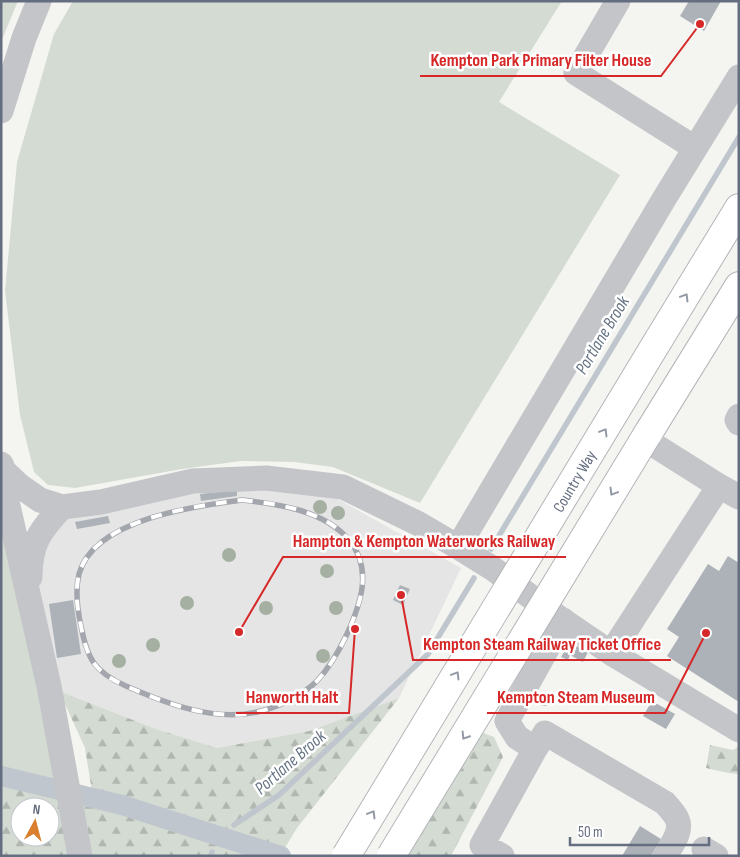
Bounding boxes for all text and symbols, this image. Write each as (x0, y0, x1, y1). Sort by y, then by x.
callout: Kempton Park Primary Filter House (420, 43, 661, 76)
text: Kempton Park Primary Filter House (430, 50, 652, 71)
water label: Portlane Brook (571, 291, 635, 378)
one-way arrow (678, 294, 688, 303)
one-way arrow (597, 428, 607, 437)
street label: Country Way (550, 448, 601, 516)
one-way arrow (610, 487, 620, 496)
callout: Hampton & Kempton Waterworks Railway (283, 524, 566, 557)
text: Hampton & Kempton Waterworks Railway (293, 531, 556, 552)
callout: Kempton Steam Railway Ticket Office (413, 627, 671, 660)
text: Kempton Steam Railway Ticket Office (423, 634, 661, 655)
one-way arrow (450, 672, 460, 681)
callout: Hanworth Halt (236, 680, 349, 713)
callout: Kempton Steam Museum (487, 680, 665, 713)
text: Hanworth Halt (246, 687, 338, 708)
text: Kempton Steam Museum (497, 687, 655, 708)
water label: Portlane Brook (250, 725, 331, 799)
one-way arrow (462, 730, 472, 739)
north arrow (10, 797, 60, 847)
text: N (32, 801, 41, 818)
one-way arrow (365, 811, 375, 820)
scale bar (570, 814, 709, 846)
text: 50 m (578, 823, 603, 842)

